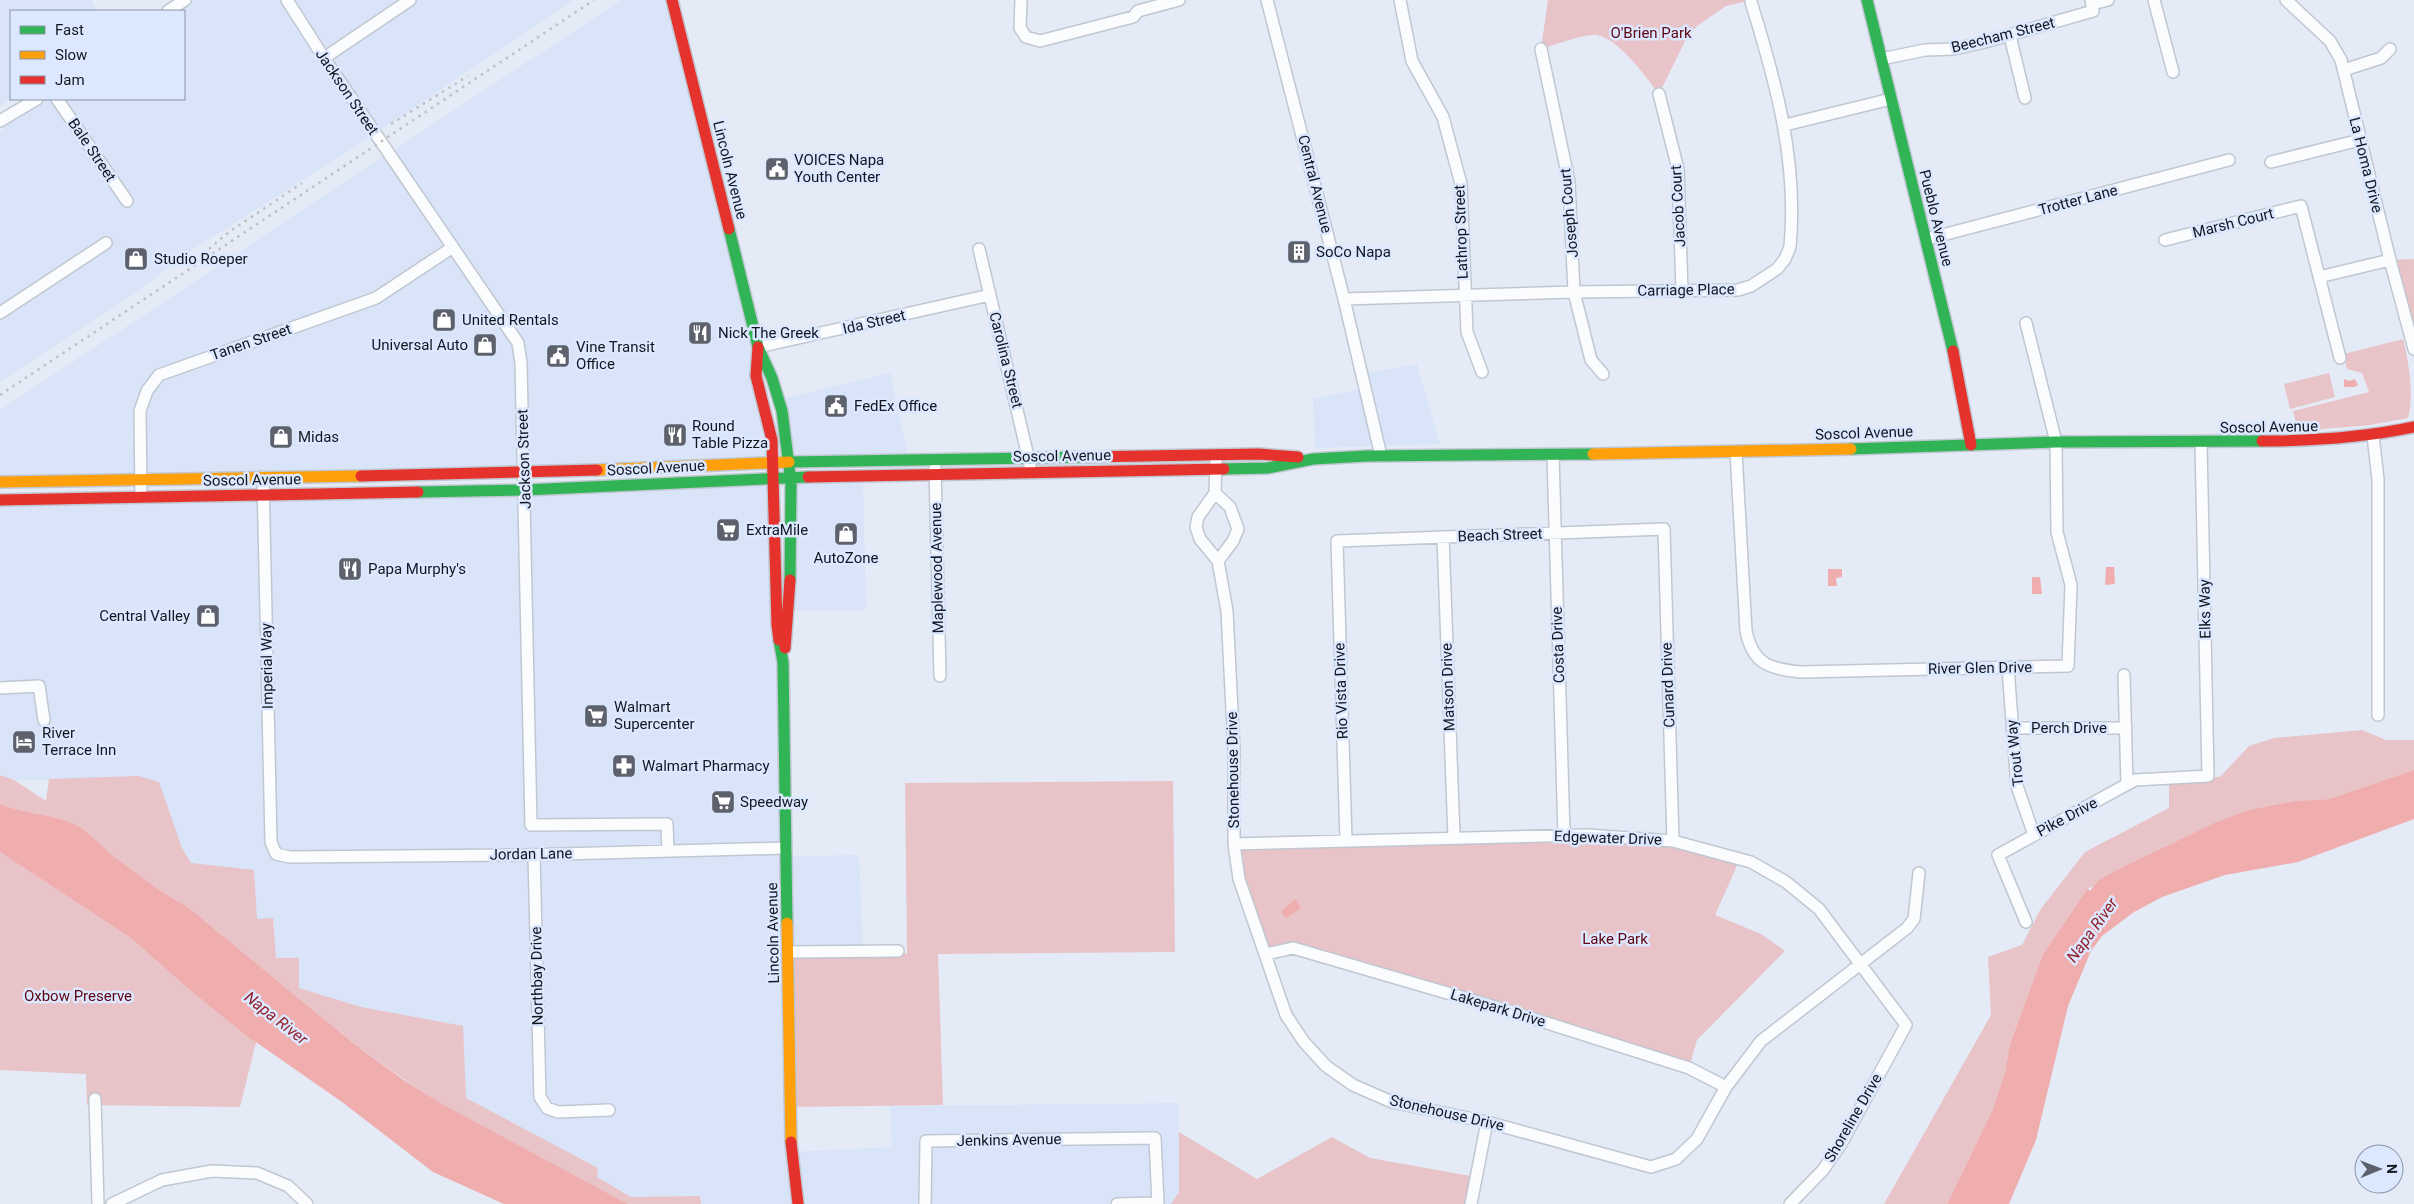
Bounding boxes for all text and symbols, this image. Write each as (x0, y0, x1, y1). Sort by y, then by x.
legend (10, 10, 185, 100)
street label: Beecham Street (1949, 13, 2057, 57)
text: Fast (55, 21, 84, 39)
park label: O'Brien Park (1610, 24, 1692, 42)
text: Slow (55, 46, 87, 64)
street label: Jackson Street (312, 46, 382, 138)
text: Jam (55, 71, 85, 89)
street label: Bale Street (64, 115, 120, 185)
street label: La Homa Drive (2345, 115, 2387, 215)
street label: Lincoln Avenue (709, 119, 751, 221)
street label: Central Avenue (1294, 133, 1336, 235)
place label: VOICES Napa Youth Center (794, 151, 884, 186)
public building icon: VOICES Napa Youth Center (764, 156, 790, 182)
street label: Jacob Court (1667, 165, 1689, 247)
street label: Joseph Court (1556, 167, 1582, 259)
street label: Pueblo Avenue (1915, 168, 1957, 268)
street label: Trotter Lane (2037, 181, 2119, 219)
street label: Lathrop Street (1450, 184, 1472, 280)
street label: Marsh Court (2191, 204, 2276, 242)
building icon: SoCo Napa (1286, 239, 1312, 265)
place label: SoCo Napa (1316, 243, 1391, 261)
shop icon: Studio Roeper (123, 246, 149, 272)
place label: Studio Roeper (154, 250, 248, 268)
street label: Carriage Place (1637, 280, 1735, 300)
street label: Ida Street (841, 306, 907, 338)
shop icon: United Rentals (431, 307, 457, 333)
street label: Carolina Street (985, 310, 1027, 410)
place label: United Rentals (462, 311, 559, 329)
street label: Tanen Street (208, 320, 294, 364)
restaurant icon: Nick The Greek (687, 320, 713, 346)
place label: Nick The Greek (718, 324, 819, 342)
shop icon: Universal Auto (472, 332, 498, 358)
place label: Universal Auto (372, 336, 468, 354)
place label: Vine Transit Office (576, 338, 655, 373)
public building icon: Vine Transit Office (545, 343, 571, 369)
public building icon: FedEx Office (823, 393, 849, 419)
place label: FedEx Office (854, 397, 937, 415)
street label: Jackson Street (513, 409, 535, 509)
place label: Round Table Pizza (692, 417, 768, 452)
street label: Soscol Avenue (2220, 417, 2318, 437)
restaurant icon: Round Table Pizza (662, 422, 688, 448)
street label: Soscol Avenue (1815, 422, 1913, 444)
shop icon: Midas (268, 424, 294, 450)
place label: Midas (298, 428, 339, 446)
street label: Soscol Avenue (1013, 446, 1111, 466)
street label: Soscol Avenue (607, 456, 705, 480)
street label: Soscol Avenue (203, 470, 301, 490)
street label: Maplewood Avenue (927, 502, 947, 634)
supermarket icon: ExtraMile (715, 517, 741, 543)
place label: ExtraMile (746, 521, 808, 539)
shop icon: AutoZone (833, 521, 859, 547)
street label: Beach Street (1457, 525, 1543, 545)
place label: AutoZone (814, 549, 878, 567)
restaurant icon: Papa Murphy's (337, 556, 363, 582)
place label: Papa Murphy's (368, 560, 466, 578)
street label: Elks Way (2195, 579, 2215, 639)
shop icon: Central Valley (195, 603, 221, 629)
street label: Costa Drive (1548, 606, 1568, 684)
place label: Central Valley (99, 607, 190, 625)
street label: Imperial Way (257, 623, 277, 709)
street label: Rio Vista Drive (1330, 642, 1352, 740)
street label: Cunard Drive (1658, 642, 1678, 728)
street label: Matson Drive (1437, 643, 1459, 731)
street label: River Glen Drive (1928, 658, 2032, 678)
place label: Walmart Supercenter (614, 698, 695, 733)
supermarket icon: Walmart Supercenter (583, 703, 609, 729)
street label: Stonehouse Drive (1223, 711, 1243, 828)
street label: Trout Way (2003, 719, 2027, 787)
street label: Perch Drive (2031, 719, 2107, 737)
place label: River Terrace Inn (42, 724, 116, 759)
hotel icon: River Terrace Inn (11, 729, 37, 755)
pharmacy icon: Walmart Pharmacy (611, 753, 637, 779)
place label: Walmart Pharmacy (642, 757, 770, 775)
supermarket icon: Speedway (710, 789, 736, 815)
place label: Speedway (740, 793, 808, 811)
street label: Pike Drive (2034, 794, 2100, 840)
street label: Edgewater Drive (1554, 827, 1662, 849)
street label: Jordan Lane (489, 844, 573, 864)
street label: Lincoln Avenue (763, 882, 783, 984)
water label: Napa River (2062, 894, 2122, 966)
street label: Northbay Drive (527, 926, 547, 1026)
park label: Lake Park (1582, 930, 1648, 948)
street label: Lakepark Drive (1448, 985, 1548, 1031)
park label: Oxbow Preserve (24, 987, 132, 1005)
water label: Napa River (241, 987, 312, 1049)
street label: Shoreline Drive (1820, 1070, 1886, 1166)
street label: Stonehouse Drive (1388, 1091, 1506, 1135)
street label: Jenkins Avenue (957, 1130, 1061, 1150)
north arrow (2354, 1144, 2404, 1194)
text: N (2384, 1164, 2400, 1174)

